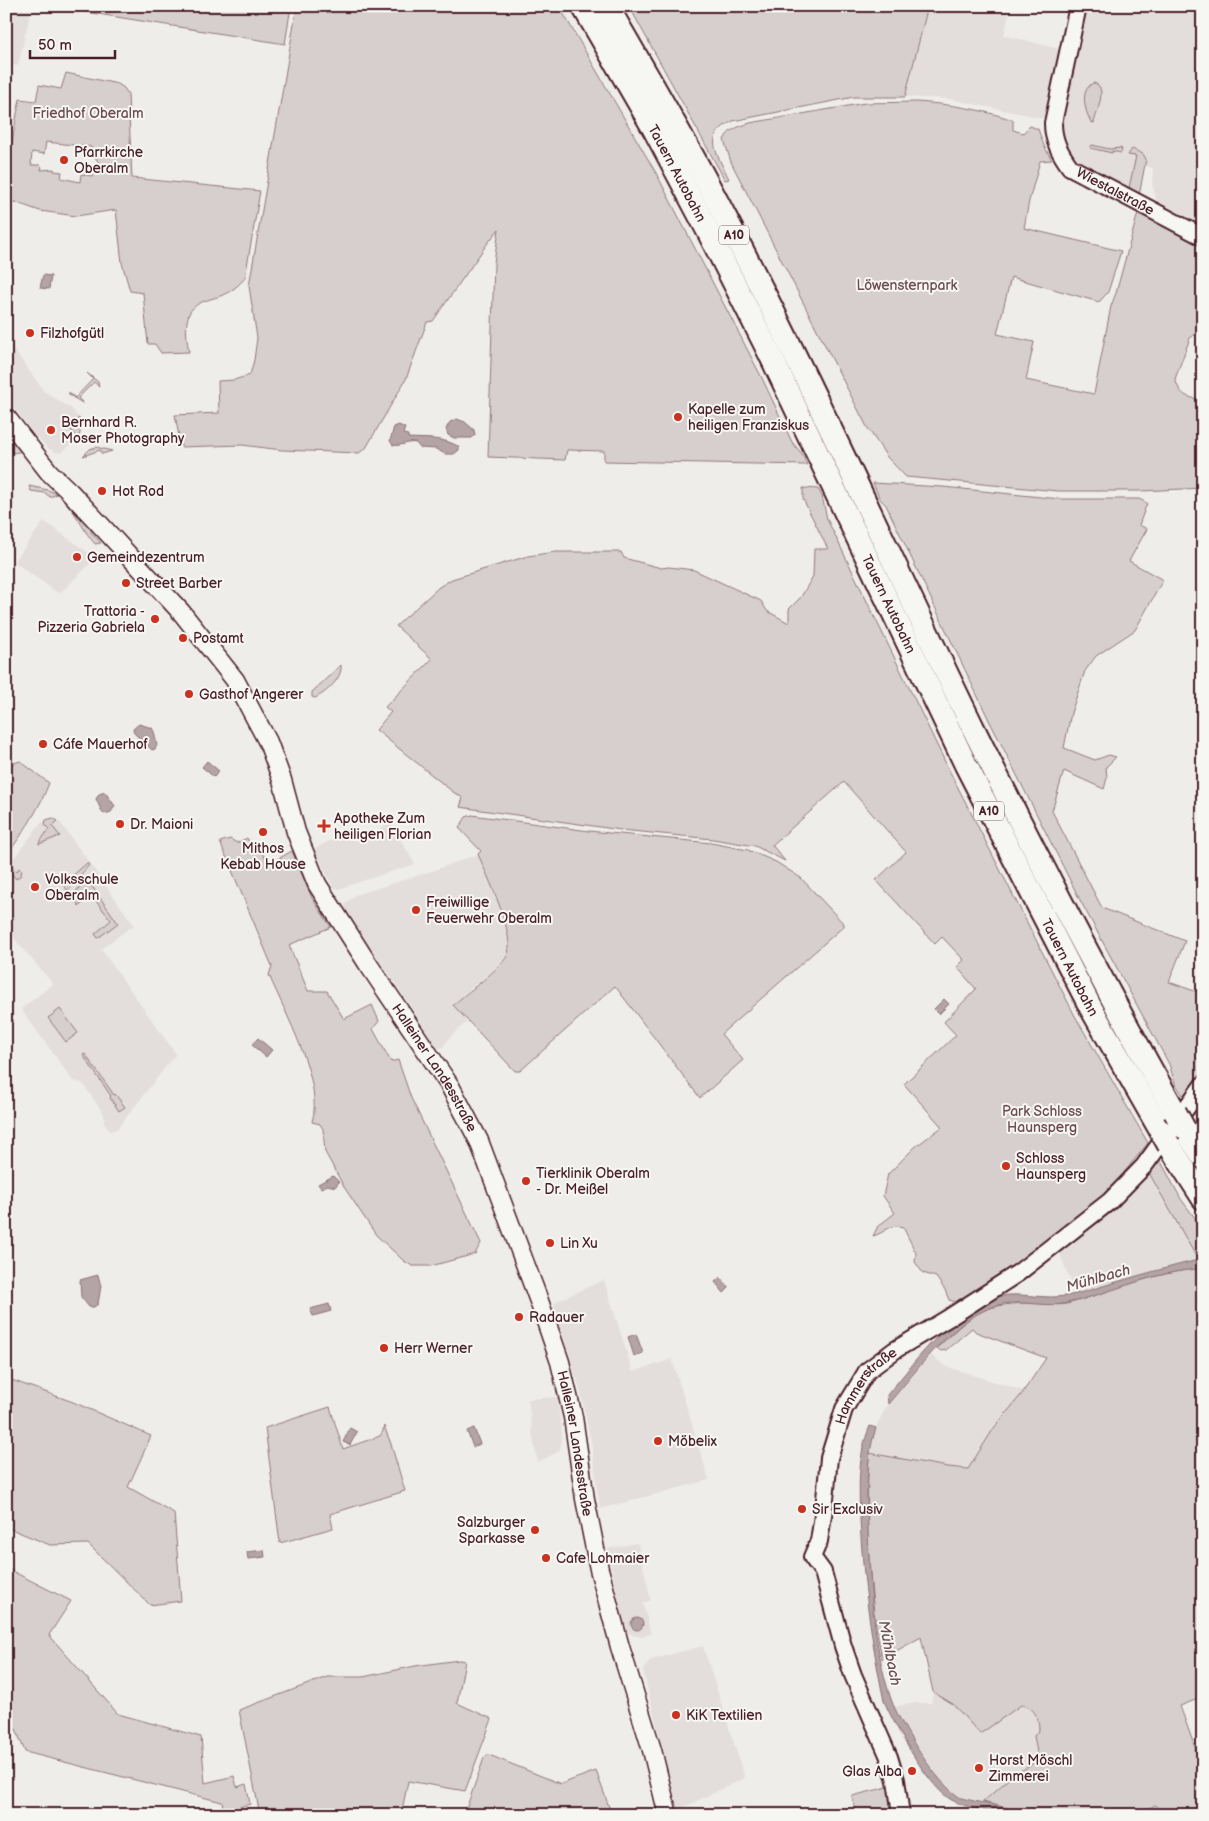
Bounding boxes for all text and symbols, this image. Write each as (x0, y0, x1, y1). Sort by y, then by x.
scale bar (30, 28, 115, 60)
text: 50 m (38, 36, 72, 55)
park label: Friedhof Oberalm (33, 105, 144, 122)
street label: Tauern Autobahn (644, 122, 710, 225)
place label: Pfarrkirche Oberalm (74, 144, 143, 177)
marker: Pfarrkirche Oberalm (58, 154, 70, 166)
street label: Wiestalstraße (1073, 164, 1157, 219)
road number: A10 (719, 226, 749, 244)
park label: Löwensternpark (857, 277, 958, 294)
place label: Filzhofgütl (40, 325, 104, 342)
marker: Filzhofgütl (24, 327, 36, 339)
place label: Kapelle zum heiligen Franziskus (688, 401, 809, 434)
marker: Kapelle zum heiligen Franziskus (672, 411, 684, 423)
place label: Bernhard R. Moser Photography (61, 414, 185, 447)
marker: Bernhard R. Moser Photography (45, 424, 57, 436)
place label: Hot Rod (112, 483, 164, 500)
marker: Hot Rod (96, 485, 108, 497)
place label: Gemeindezentrum (87, 549, 205, 566)
marker: Gemeindezentrum (71, 551, 83, 563)
street label: Tauern Autobahn (858, 552, 920, 656)
place label: Street Barber (136, 575, 223, 592)
marker: Street Barber (120, 577, 132, 589)
place label: Trattoria - Pizzeria Gabriela (38, 603, 145, 636)
marker: Trattoria - Pizzeria Gabriela (149, 613, 161, 625)
place label: Postamt (193, 630, 245, 647)
marker: Postamt (177, 632, 189, 644)
place label: Gasthof Angerer (199, 686, 304, 703)
marker: Gasthof Angerer (183, 688, 195, 700)
place label: Cáfe Mauerhof (53, 736, 149, 753)
marker: Cáfe Mauerhof (37, 738, 49, 750)
road number: A10 (974, 801, 1004, 820)
place label: Apotheke Zum heiligen Florian (334, 810, 431, 843)
place label: Dr. Maioni (130, 816, 193, 833)
marker: Dr. Maioni (114, 818, 126, 830)
marker: Apotheke Zum heiligen Florian (318, 820, 330, 832)
marker: Mithos Kebab House (257, 826, 269, 838)
place label: Mithos Kebab House (220, 840, 306, 873)
place label: Volksschule Oberalm (45, 871, 119, 904)
marker: Volksschule Oberalm (29, 881, 41, 893)
place label: Freiwillige Feuerwehr Oberalm (426, 894, 552, 927)
marker: Freiwillige Feuerwehr Oberalm (410, 904, 422, 916)
street label: Tauern Autobahn (1038, 916, 1102, 1019)
street label: Halleiner Landesstraße (388, 1001, 481, 1135)
park label: Park Schloss Haunsperg (1002, 1103, 1082, 1136)
place label: Schloss Haunsperg (1016, 1150, 1086, 1183)
marker: Schloss Haunsperg (1000, 1160, 1012, 1172)
place label: Tierklinik Oberalm - Dr. Meißel (536, 1165, 650, 1198)
marker: Tierklinik Oberalm - Dr. Meißel (520, 1175, 532, 1187)
place label: Lin Xu (560, 1235, 598, 1252)
marker: Lin Xu (544, 1237, 556, 1249)
water label: Mühlbach (1064, 1260, 1132, 1297)
place label: Radauer (529, 1309, 585, 1326)
marker: Radauer (513, 1311, 525, 1323)
place label: Herr Werner (394, 1340, 473, 1357)
marker: Herr Werner (378, 1342, 390, 1354)
street label: Hammerstraße (832, 1344, 900, 1427)
street label: Halleiner Landesstraße (553, 1369, 596, 1518)
place label: Möbelix (668, 1433, 718, 1450)
marker: Möbelix (652, 1435, 664, 1447)
place label: Sir Exclusiv (812, 1501, 883, 1518)
marker: Sir Exclusiv (796, 1503, 808, 1515)
place label: Salzburger Sparkasse (457, 1514, 526, 1547)
marker: Salzburger Sparkasse (529, 1524, 541, 1536)
place label: Cafe Lohmaier (556, 1550, 650, 1567)
marker: Cafe Lohmaier (540, 1552, 552, 1564)
water label: Mühlbach (874, 1619, 905, 1687)
place label: KiK Textilien (686, 1707, 763, 1724)
marker: KiK Textilien (670, 1709, 682, 1721)
place label: Horst Möschl Zimmerei (988, 1752, 1072, 1785)
marker: Horst Möschl Zimmerei (973, 1762, 985, 1774)
place label: Glas Alba (842, 1763, 902, 1780)
marker: Glas Alba (906, 1765, 918, 1777)

